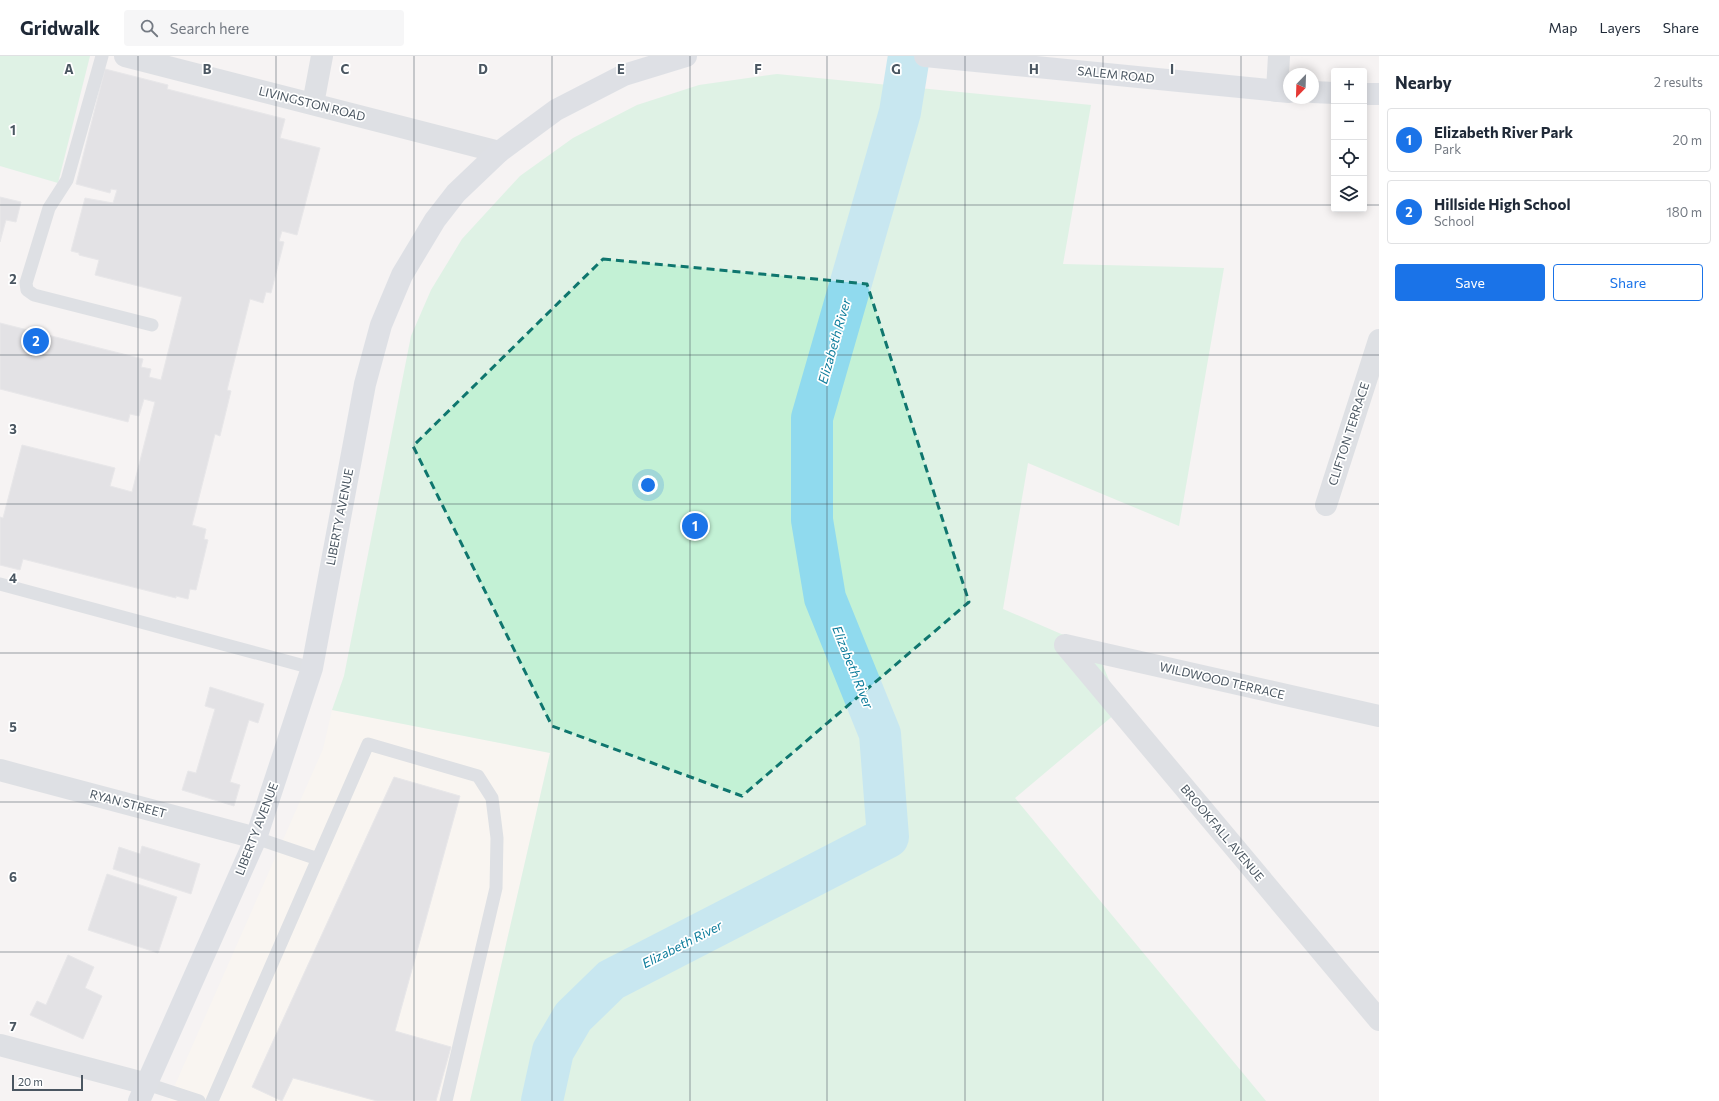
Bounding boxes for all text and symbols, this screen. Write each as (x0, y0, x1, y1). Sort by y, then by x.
search box (124, 10, 404, 46)
text: Gridwalk (20, 16, 100, 39)
icon: search (138, 17, 160, 39)
text: Search here (170, 19, 249, 37)
text: Map (1549, 19, 1577, 36)
text: Layers (1599, 19, 1641, 36)
text: Share (1663, 19, 1699, 36)
text: A (64, 61, 74, 77)
text: B (203, 61, 212, 77)
text: C (341, 61, 350, 77)
text: D (478, 61, 488, 77)
text: E (617, 61, 625, 77)
text: F (754, 61, 762, 77)
text: G (891, 61, 901, 77)
text: H (1029, 61, 1039, 77)
text: I (1170, 61, 1174, 77)
street label: SALEM ROAD (1077, 63, 1156, 85)
north arrow (1283, 68, 1319, 104)
map controls (1331, 68, 1367, 212)
button: + (1331, 68, 1367, 104)
text: Nearby (1395, 72, 1452, 93)
text: 2 results (1654, 74, 1703, 90)
street label: LIVINGSTON ROAD (257, 83, 367, 123)
button: − (1331, 104, 1367, 140)
text: 1 (10, 122, 16, 138)
text: Elizabeth River Park (1434, 123, 1573, 141)
text: 1 (1406, 132, 1412, 148)
text: 20 m (1673, 132, 1702, 148)
button: locate (1331, 140, 1367, 176)
text: Park (1434, 141, 1461, 157)
button: layers (1331, 176, 1367, 212)
text: Hillside High School (1434, 195, 1570, 213)
text: 2 (1405, 204, 1413, 220)
text: 180 m (1666, 204, 1702, 220)
text: School (1434, 213, 1474, 229)
button: Save (1395, 264, 1545, 301)
button: Share (1553, 264, 1703, 301)
text: 2 (9, 271, 17, 287)
water label: Elizabeth River (814, 296, 854, 385)
pin: 2 (23, 326, 49, 356)
street label: CLIFTON TERRACE (1325, 380, 1371, 487)
text: 3 (9, 421, 17, 437)
street label: LIBERTY AVENUE (323, 467, 355, 566)
your location (638, 475, 658, 495)
pin: 1 (682, 511, 708, 541)
text: 4 (9, 570, 17, 586)
water label: Elizabeth River (829, 623, 877, 712)
street label: WILDWOOD TERRACE (1158, 659, 1286, 701)
text: 5 (9, 719, 17, 735)
street label: LIBERTY AVENUE (232, 780, 280, 877)
street label: BROOKFALL AVENUE (1178, 781, 1267, 883)
street label: RYAN STREET (88, 786, 168, 820)
text: 6 (9, 869, 17, 885)
water label: Elizabeth River (639, 917, 726, 971)
text: 7 (9, 1018, 17, 1034)
scale bar (12, 1073, 83, 1092)
text: 20 m (18, 1075, 43, 1088)

